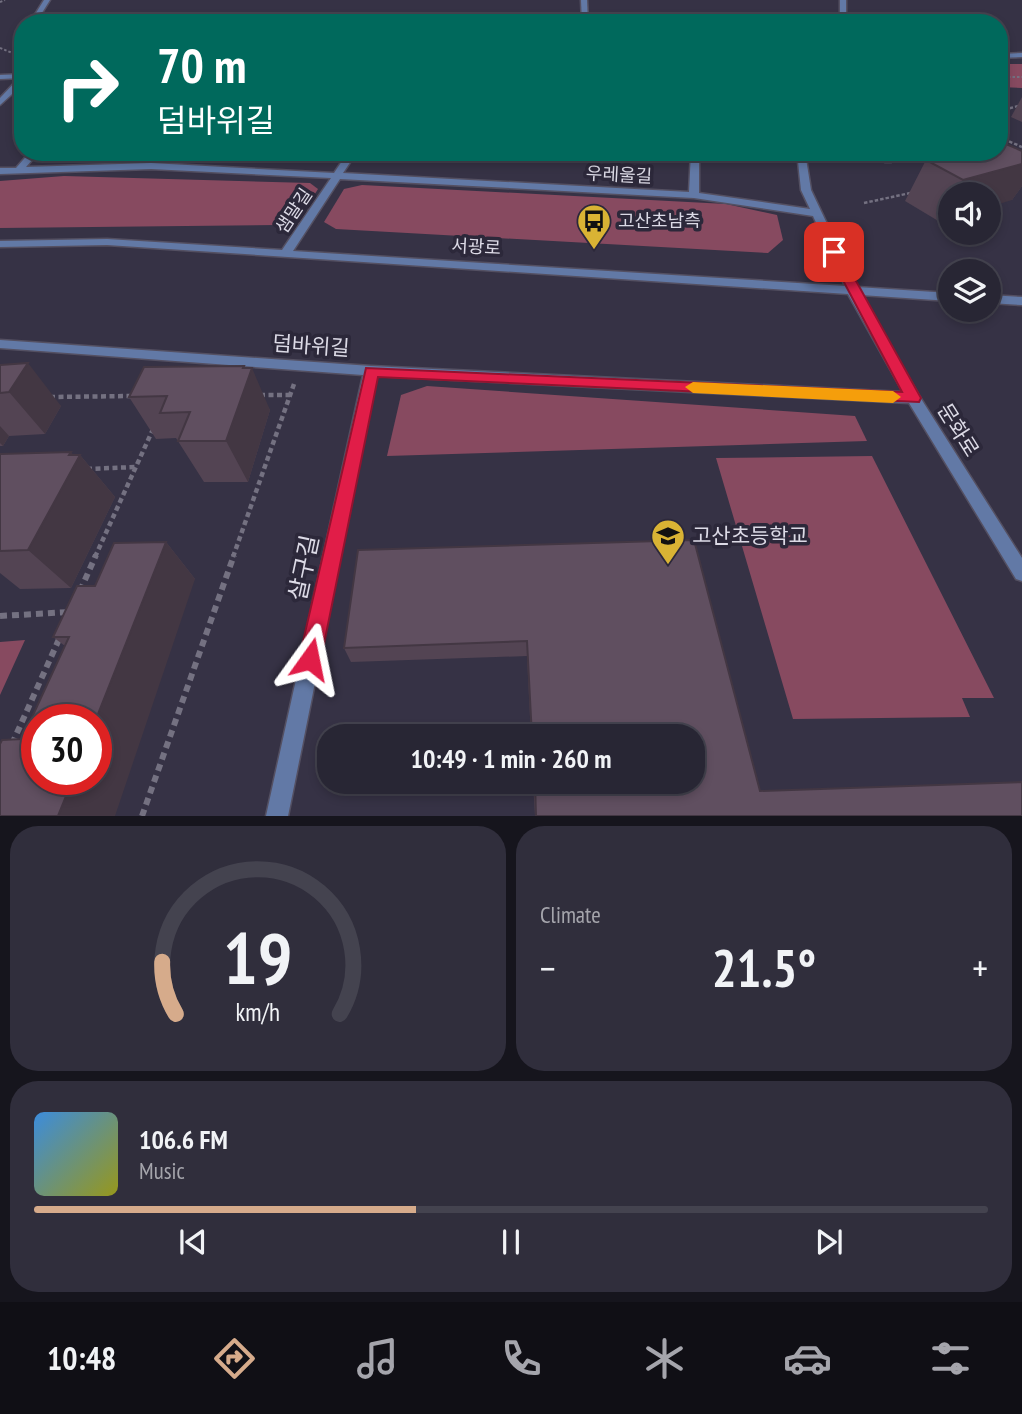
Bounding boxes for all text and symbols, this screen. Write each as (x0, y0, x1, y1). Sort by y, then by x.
text: 70 m (157, 33, 246, 97)
icon: right (42, 42, 133, 133)
text: 덤바위길 (157, 99, 275, 141)
street label: 우레울길 (585, 161, 653, 188)
map controls (938, 182, 1001, 322)
button: sound (938, 182, 1001, 245)
street label: 샘말길 (270, 184, 317, 238)
bus stop icon: 고산초남측 (575, 202, 613, 251)
place label: 고산초남측 (618, 209, 701, 232)
pin (804, 222, 864, 282)
icon: arrive (815, 233, 853, 271)
street label: 서광로 (451, 234, 501, 259)
button: layers (938, 259, 1001, 322)
street label: 덤바위길 (272, 329, 351, 362)
street label: 문화로 (932, 398, 985, 461)
school or university icon: 고산초등학교 (649, 517, 687, 566)
place label: 고산초등학교 (692, 522, 808, 549)
street label: 살구길 (281, 532, 326, 604)
position arrow (273, 622, 347, 696)
speed limit sign: 30 (21, 704, 112, 795)
text: 10:49 · 1 min · 260 m (411, 742, 611, 775)
text: Climate (540, 900, 601, 929)
text: 19 (223, 911, 293, 1005)
text: 21.5° (712, 934, 816, 1001)
text: − (540, 943, 556, 992)
text: + (972, 943, 988, 992)
text: km/h (236, 996, 280, 1028)
text: 106.6 FM (139, 1123, 228, 1156)
text: Music (139, 1156, 185, 1185)
icon: previous (174, 1223, 212, 1261)
icon: pause (492, 1223, 530, 1261)
icon: next (810, 1223, 848, 1261)
icon: directions (210, 1334, 259, 1383)
icon: music (353, 1334, 402, 1383)
icon: phone (497, 1334, 546, 1383)
icon: climate (640, 1334, 689, 1383)
icon: car (783, 1334, 832, 1383)
icon: filters (926, 1334, 975, 1383)
text: 10:48 (47, 1337, 116, 1379)

